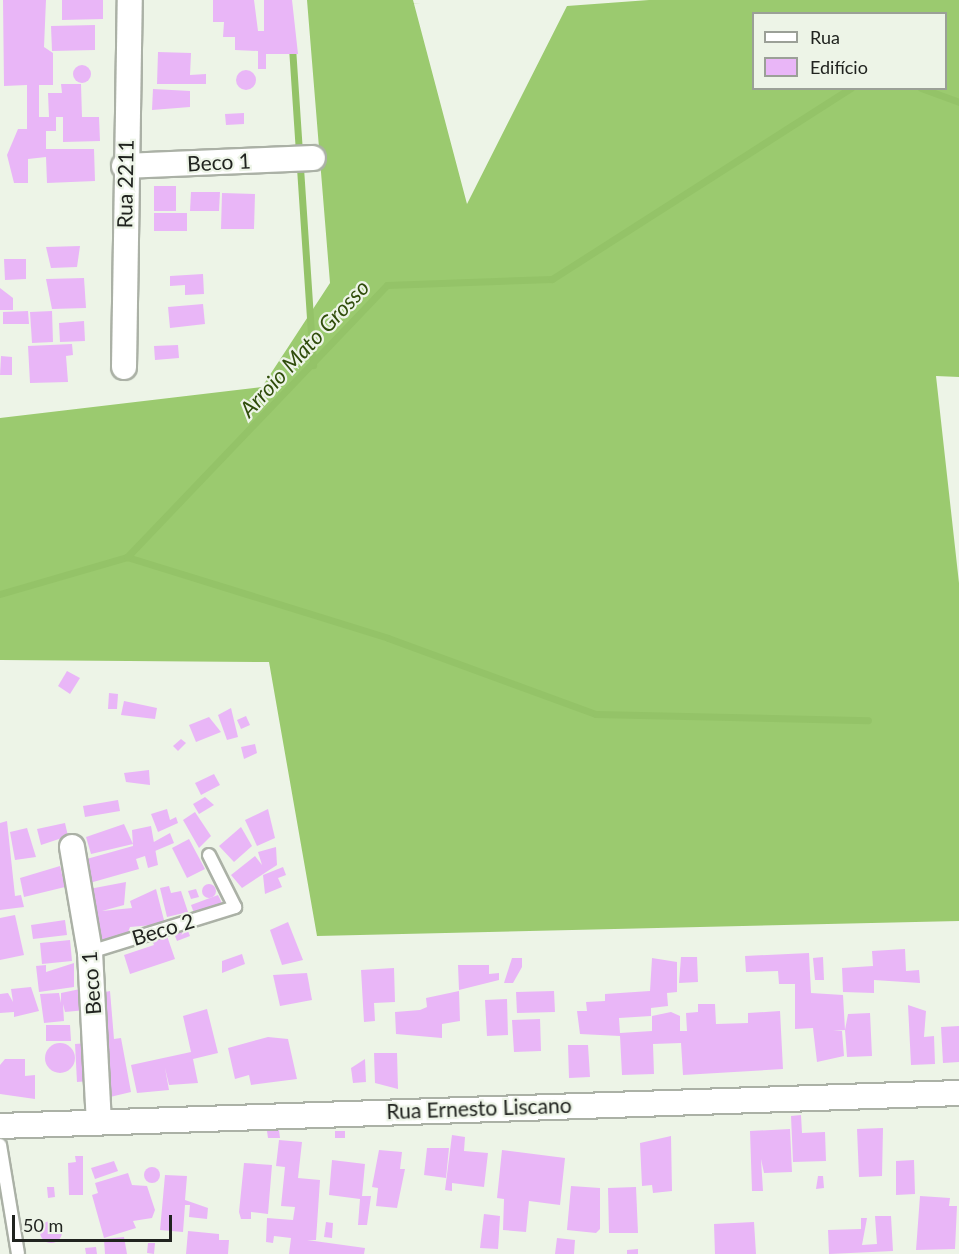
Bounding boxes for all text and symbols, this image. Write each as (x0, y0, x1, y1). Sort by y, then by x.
legend (752, 12, 947, 90)
text: Rua (810, 26, 840, 48)
text: Edifício (810, 56, 868, 78)
street label: Rua 2211 (112, 139, 138, 229)
street label: Beco 1 (186, 148, 252, 176)
water label: Arroio Mato Grosso (234, 274, 374, 422)
street label: Beco 2 (129, 908, 197, 950)
street label: Beco 1 (76, 950, 106, 1016)
street label: Rua Ernesto Liscano (386, 1092, 572, 1124)
scale bar (15, 1203, 176, 1241)
text: 50 m (23, 1214, 63, 1236)

